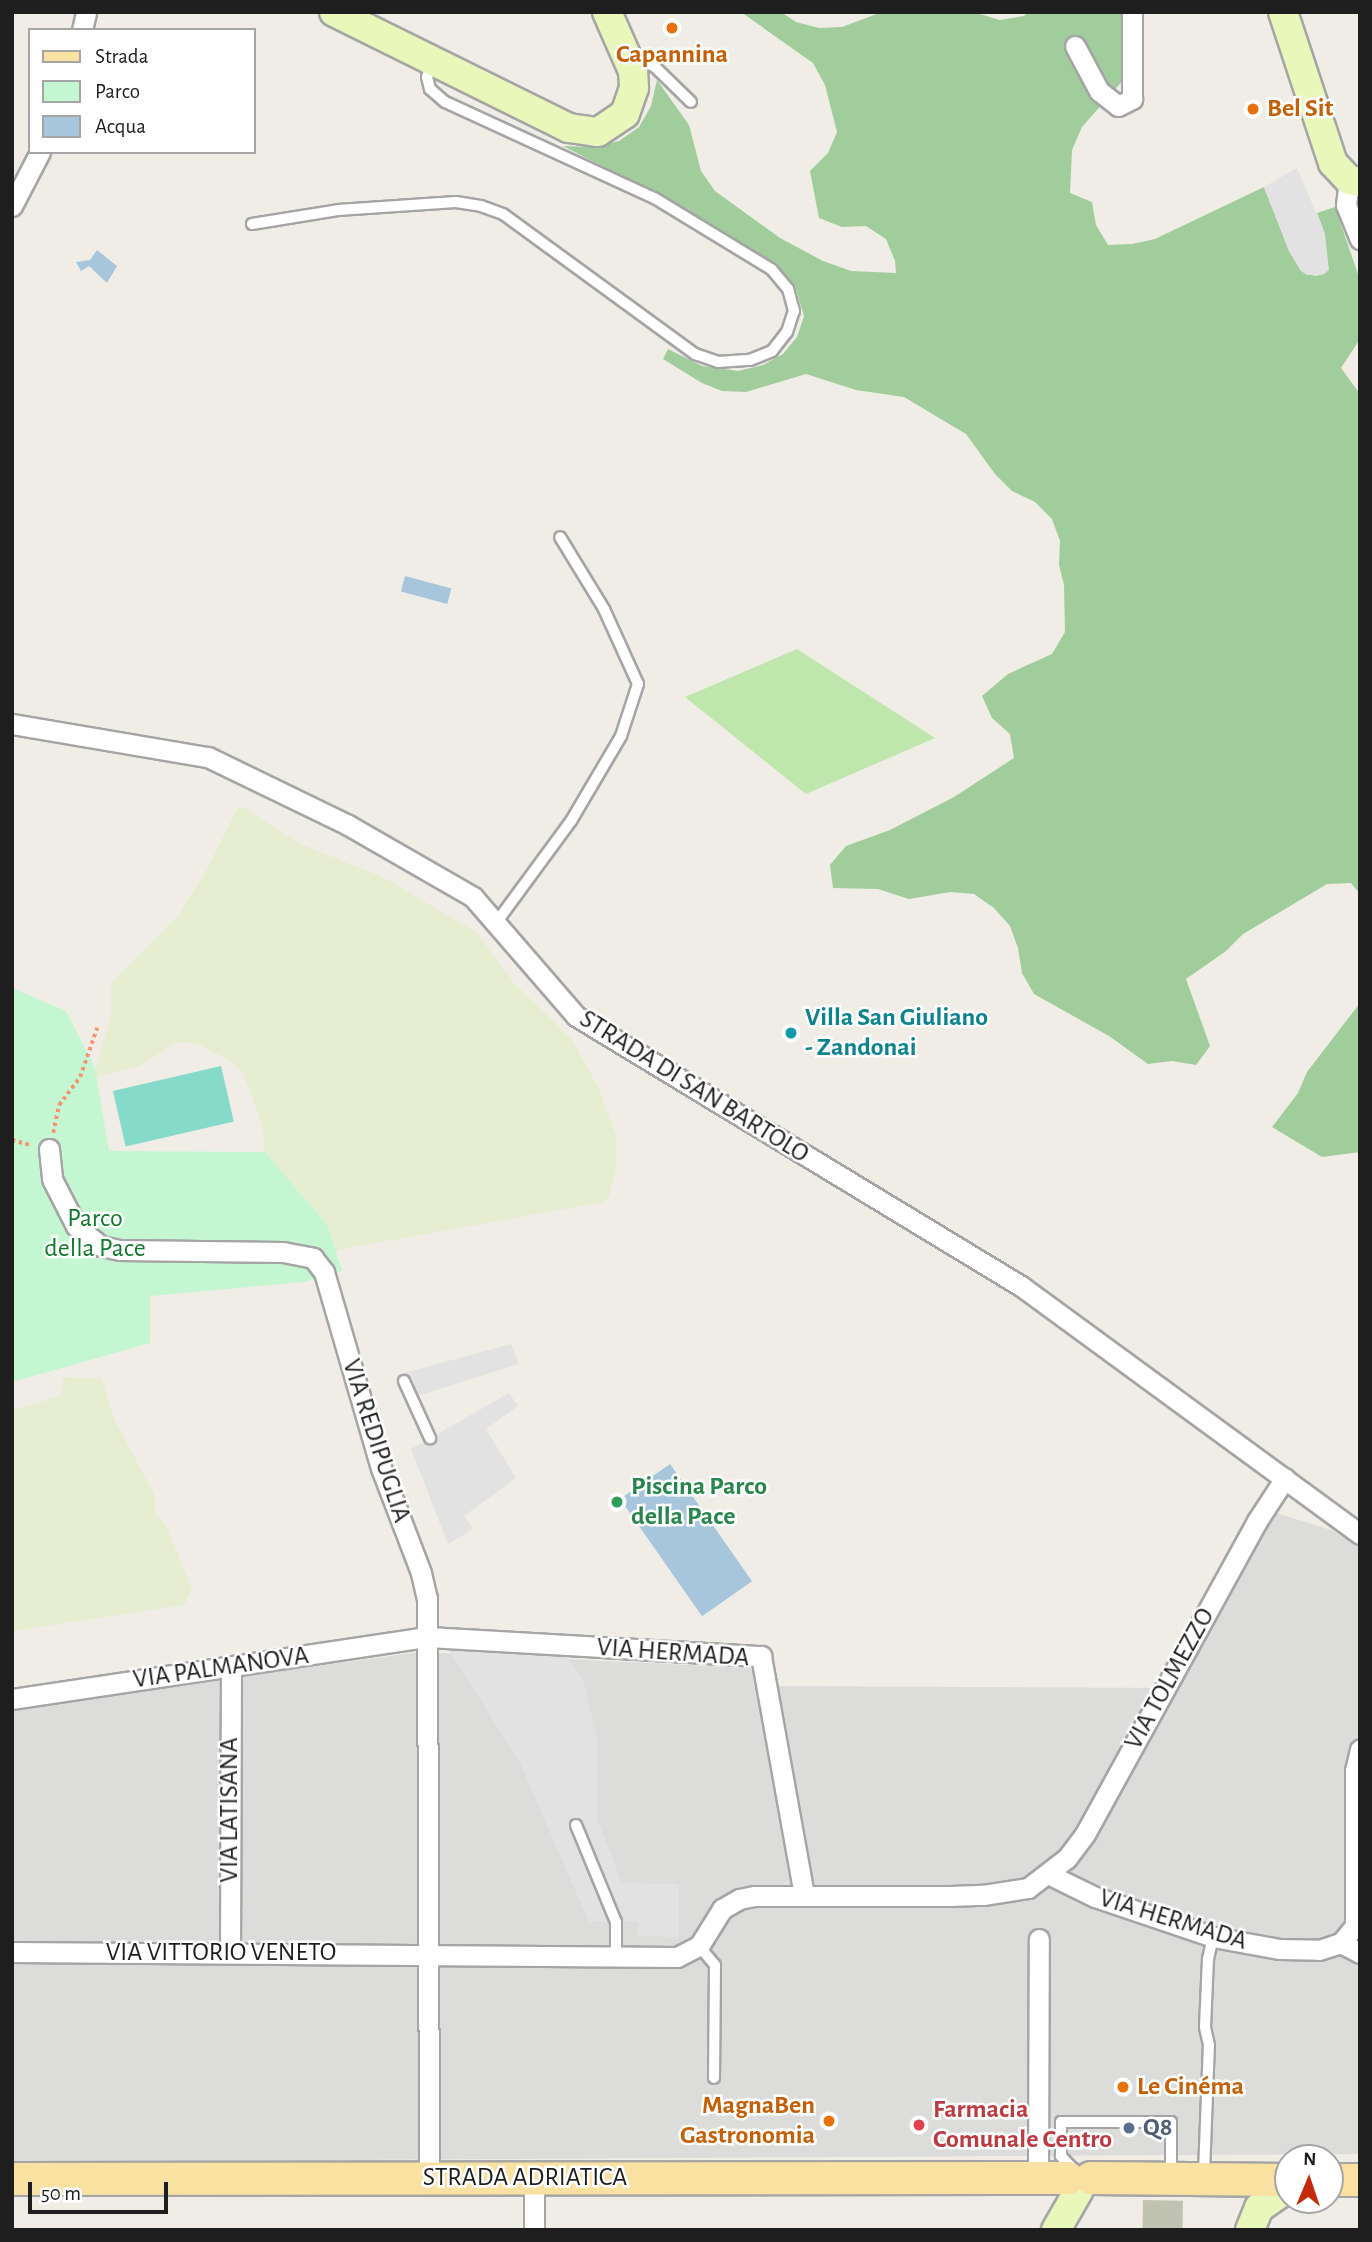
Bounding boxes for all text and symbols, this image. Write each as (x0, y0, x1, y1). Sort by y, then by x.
marker: Capannina (664, 20, 680, 36)
legend (28, 28, 256, 154)
place label: Capannina (616, 39, 728, 71)
text: Strada (95, 46, 148, 67)
text: Parco (95, 81, 140, 102)
place label: Bel Sit (1267, 93, 1333, 125)
marker: Bel Sit (1245, 101, 1261, 117)
text: Acqua (95, 116, 146, 137)
place label: Villa San Giuliano - Zandonai (805, 1002, 988, 1064)
street label: STRADA DI SAN BARTOLO (574, 1004, 814, 1170)
marker: Villa San Giuliano - Zandonai (783, 1025, 799, 1041)
park label: Parco della Pace (44, 1203, 146, 1264)
street label: VIA REDIPUGLIA (335, 1355, 417, 1527)
place label: Piscina Parco della Pace (631, 1471, 767, 1532)
marker: Piscina Parco della Pace (609, 1494, 625, 1510)
street label: VIA TOLMEZZO (1118, 1603, 1222, 1755)
street label: VIA HERMADA (596, 1632, 750, 1674)
street label: VIA PALMANOVA (131, 1640, 311, 1696)
street label: VIA LATISANA (214, 1737, 246, 1883)
street label: VIA HERMADA (1095, 1883, 1251, 1957)
street label: VIA VITTORIO VENETO (106, 1937, 336, 1969)
place label: Le Cinéma (1137, 2071, 1244, 2103)
marker: Le Cinéma (1115, 2079, 1131, 2095)
place label: MagnaBen Gastronomia (680, 2090, 815, 2152)
place label: Farmacia Comunale Centro (933, 2094, 1112, 2156)
place label: Q8 (1143, 2112, 1173, 2144)
marker: MagnaBen Gastronomia (821, 2113, 837, 2129)
marker: Farmacia Comunale Centro (911, 2117, 927, 2133)
marker: Q8 (1121, 2120, 1137, 2136)
north arrow (1274, 2144, 1344, 2214)
text: N (1303, 2150, 1317, 2169)
street label: STRADA ADRIATICA (423, 2162, 627, 2194)
scale bar (32, 2168, 172, 2212)
text: 50 m (41, 2183, 81, 2204)

